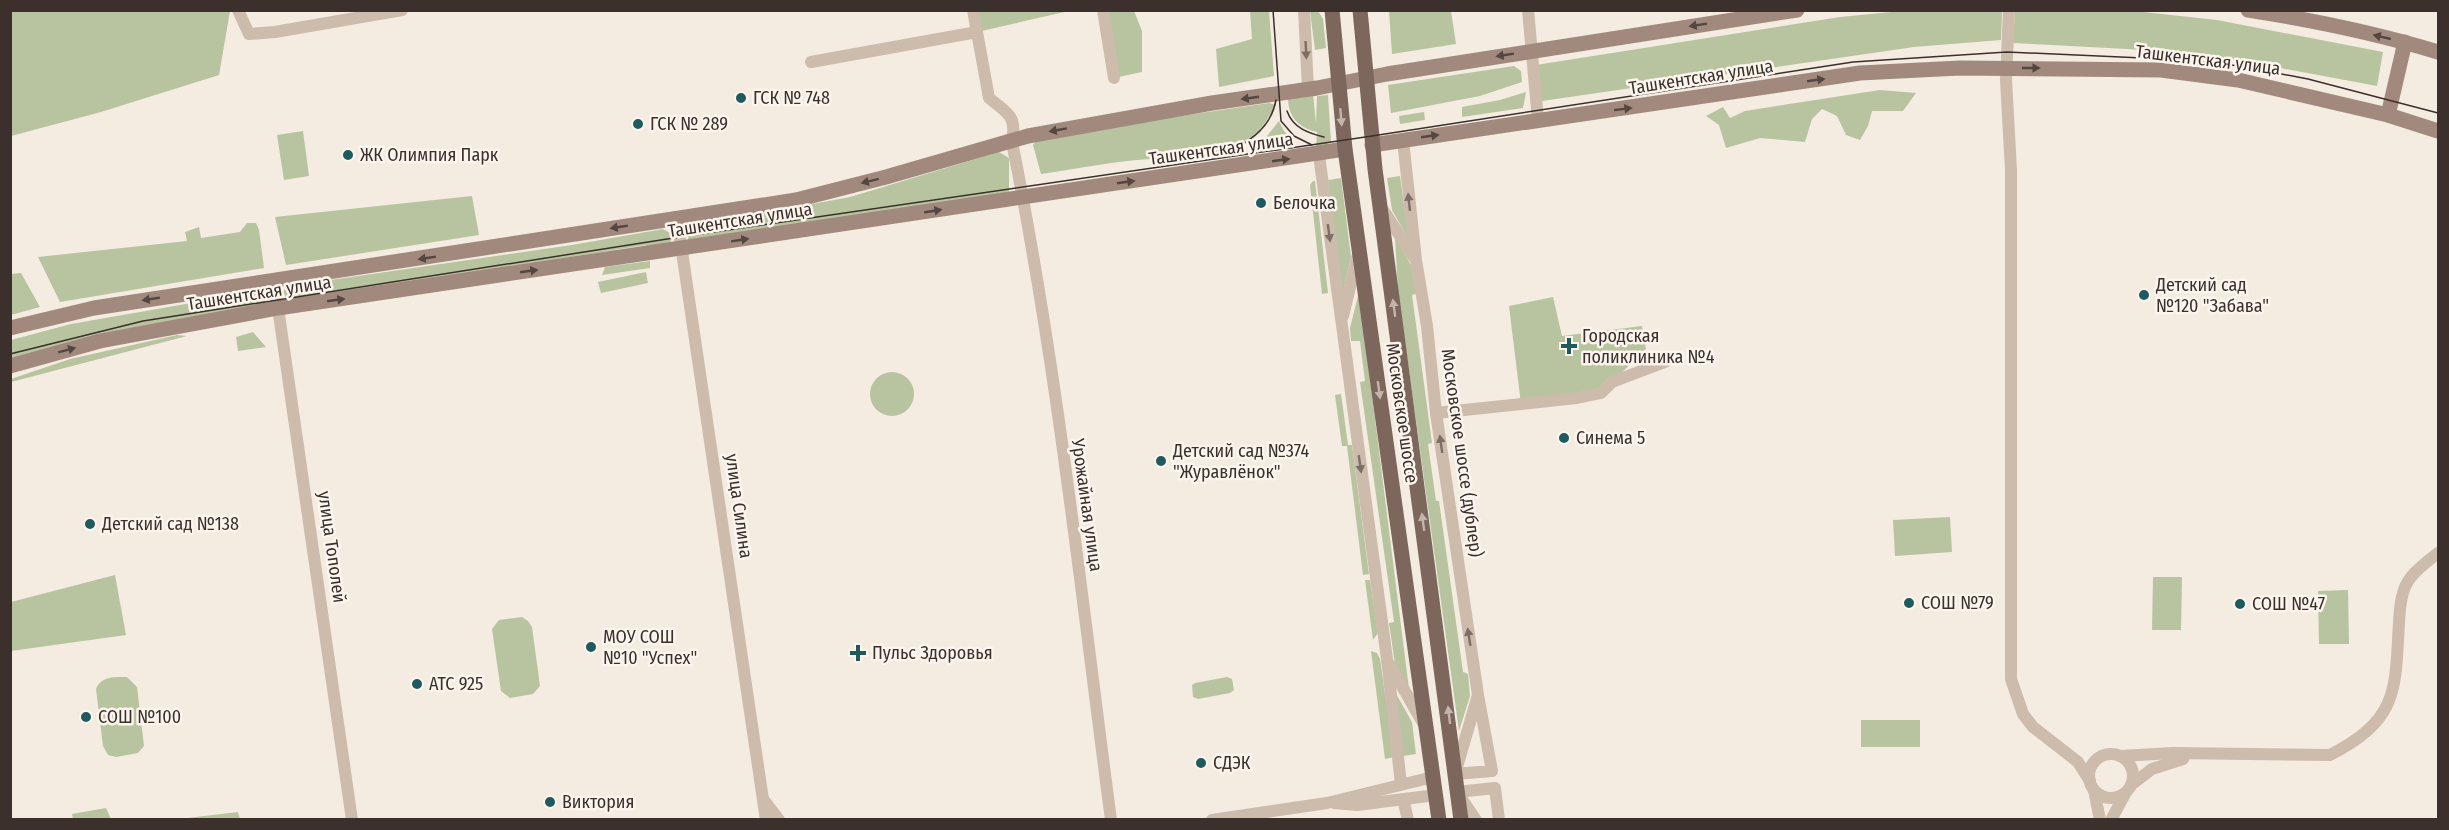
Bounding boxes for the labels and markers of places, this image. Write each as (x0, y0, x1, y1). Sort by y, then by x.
place label: ГСК № 748 (753, 87, 830, 109)
marker: ГСК № 748 (734, 91, 748, 105)
place label: ГСК № 289 (650, 113, 728, 135)
marker: ГСК № 289 (631, 117, 645, 131)
place label: ЖК Олимпия Парк (360, 144, 499, 166)
marker: ЖК Олимпия Парк (341, 148, 355, 162)
place label: Белочка (1273, 192, 1336, 214)
marker: Белочка (1254, 196, 1268, 210)
place label: Детский сад №120 "Забава" (2155, 274, 2269, 317)
marker: Детский сад №120 "Забава" (2137, 288, 2151, 302)
place label: Городская поликлиника №4 (1582, 325, 1715, 368)
marker: Городская поликлиника №4 (1560, 337, 1578, 355)
place label: Синема 5 (1576, 427, 1645, 449)
marker: Синема 5 (1557, 431, 1571, 445)
place label: Детский сад №374 "Журавлёнок" (1172, 440, 1310, 483)
marker: Детский сад №374 "Журавлёнок" (1154, 454, 1168, 468)
place label: Детский сад №138 (101, 513, 239, 535)
marker: Детский сад №138 (83, 517, 97, 531)
place label: СОШ №79 (1921, 592, 1994, 614)
place label: СОШ №47 (2252, 593, 2325, 615)
marker: СОШ №79 (1902, 596, 1916, 610)
marker: СОШ №47 (2233, 597, 2247, 611)
place label: МОУ СОШ №10 "Успех" (603, 626, 697, 669)
marker: МОУ СОШ №10 "Успех" (584, 640, 598, 654)
place label: Пульс Здоровья (872, 642, 993, 664)
marker: Пульс Здоровья (849, 644, 867, 662)
place label: АТС 925 (429, 673, 483, 695)
marker: АТС 925 (410, 677, 424, 691)
place label: СОШ №100 (98, 706, 181, 728)
marker: СОШ №100 (79, 710, 93, 724)
place label: СДЭК (1213, 752, 1251, 774)
marker: СДЭК (1194, 756, 1208, 770)
place label: Виктория (562, 791, 634, 813)
marker: Виктория (543, 795, 557, 809)

